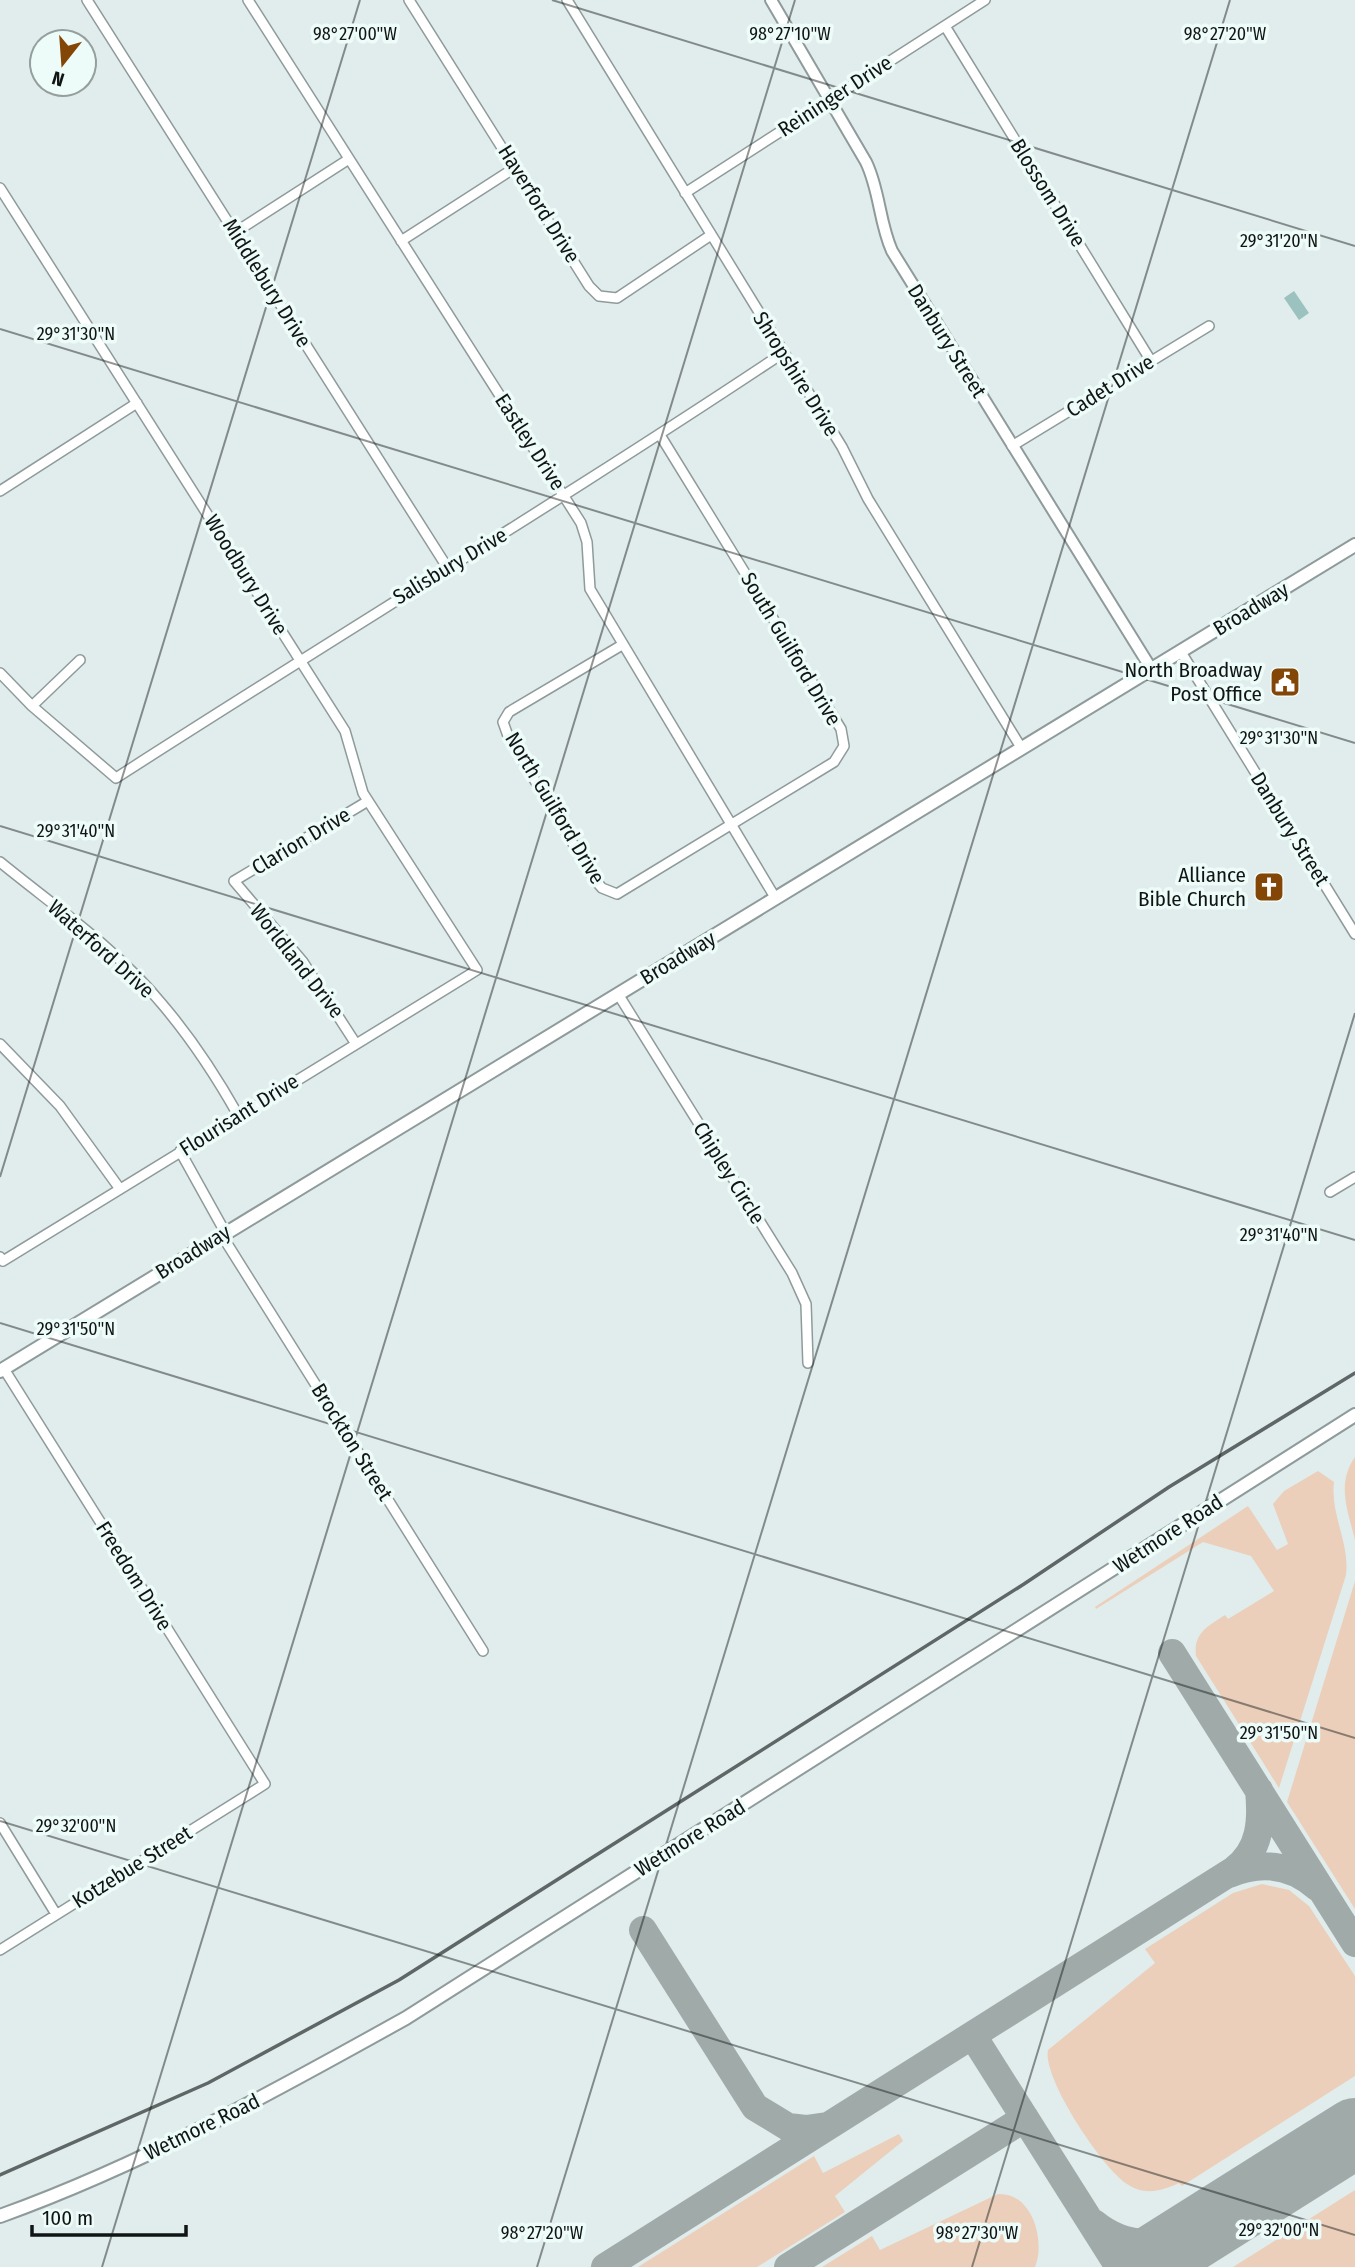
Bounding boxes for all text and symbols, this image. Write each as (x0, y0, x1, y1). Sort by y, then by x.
text: 98°27'00"W (313, 23, 397, 45)
text: 98°27'10"W (749, 23, 831, 45)
text: 98°27'20"W (1184, 23, 1267, 45)
north arrow (28, 28, 98, 98)
street label: Reininger Drive (773, 49, 897, 143)
text: N (49, 66, 67, 91)
street label: Blossom Drive (1005, 134, 1091, 252)
street label: Haverford Drive (492, 140, 586, 268)
street label: Middlebury Drive (217, 214, 317, 352)
text: 29°31'20"N (1240, 230, 1318, 252)
street label: Danbury Street (902, 280, 992, 403)
street label: Shropshire Drive (747, 307, 845, 441)
text: 29°31'30"N (37, 323, 115, 345)
street label: Cadet Drive (1061, 349, 1159, 423)
street label: Eastley Drive (489, 389, 571, 495)
street label: Woodbury Drive (199, 510, 293, 640)
street label: Salisbury Drive (388, 522, 512, 610)
street label: South Guilford Drive (735, 568, 847, 730)
street label: Broadway (1209, 576, 1294, 642)
place label: North Broadway Post Office (1125, 657, 1263, 707)
public building icon: North Broadway Post Office (1268, 665, 1302, 699)
street label: North Guilford Drive (499, 727, 611, 889)
text: 29°31'30"N (1240, 727, 1318, 749)
street label: Danbury Street (1245, 768, 1335, 891)
street label: Clarion Drive (247, 801, 355, 881)
text: 29°31'40"N (37, 820, 115, 842)
place label: Alliance Bible Church (1138, 862, 1246, 912)
church icon: Alliance Bible Church (1252, 870, 1286, 904)
street label: Waterford Drive (42, 894, 160, 1004)
street label: Worldland Drive (244, 899, 350, 1023)
street label: Broadway (636, 925, 721, 991)
street label: Flourisant Drive (175, 1068, 303, 1162)
street label: Chipley Circle (687, 1117, 771, 1229)
street label: Broadway (151, 1219, 236, 1285)
text: 29°31'40"N (1240, 1224, 1318, 1246)
text: 29°31'50"N (37, 1318, 115, 1340)
street label: Brockton Street (306, 1379, 398, 1506)
street label: Wetmore Road (1108, 1489, 1228, 1579)
street label: Freedom Drive (90, 1517, 178, 1635)
text: 29°31'50"N (1240, 1722, 1318, 1744)
street label: Wetmore Road (630, 1794, 750, 1882)
text: 29°32'00"N (36, 1815, 116, 1837)
street label: Kotzebue Street (67, 1820, 197, 1914)
street label: Wetmore Road (140, 2088, 264, 2166)
scale bar (32, 2194, 186, 2238)
text: 100 m (42, 2205, 93, 2231)
text: 29°32'00"N (1239, 2219, 1319, 2241)
text: 98°27'20"W (501, 2222, 584, 2244)
text: 98°27'30"W (936, 2222, 1019, 2244)

